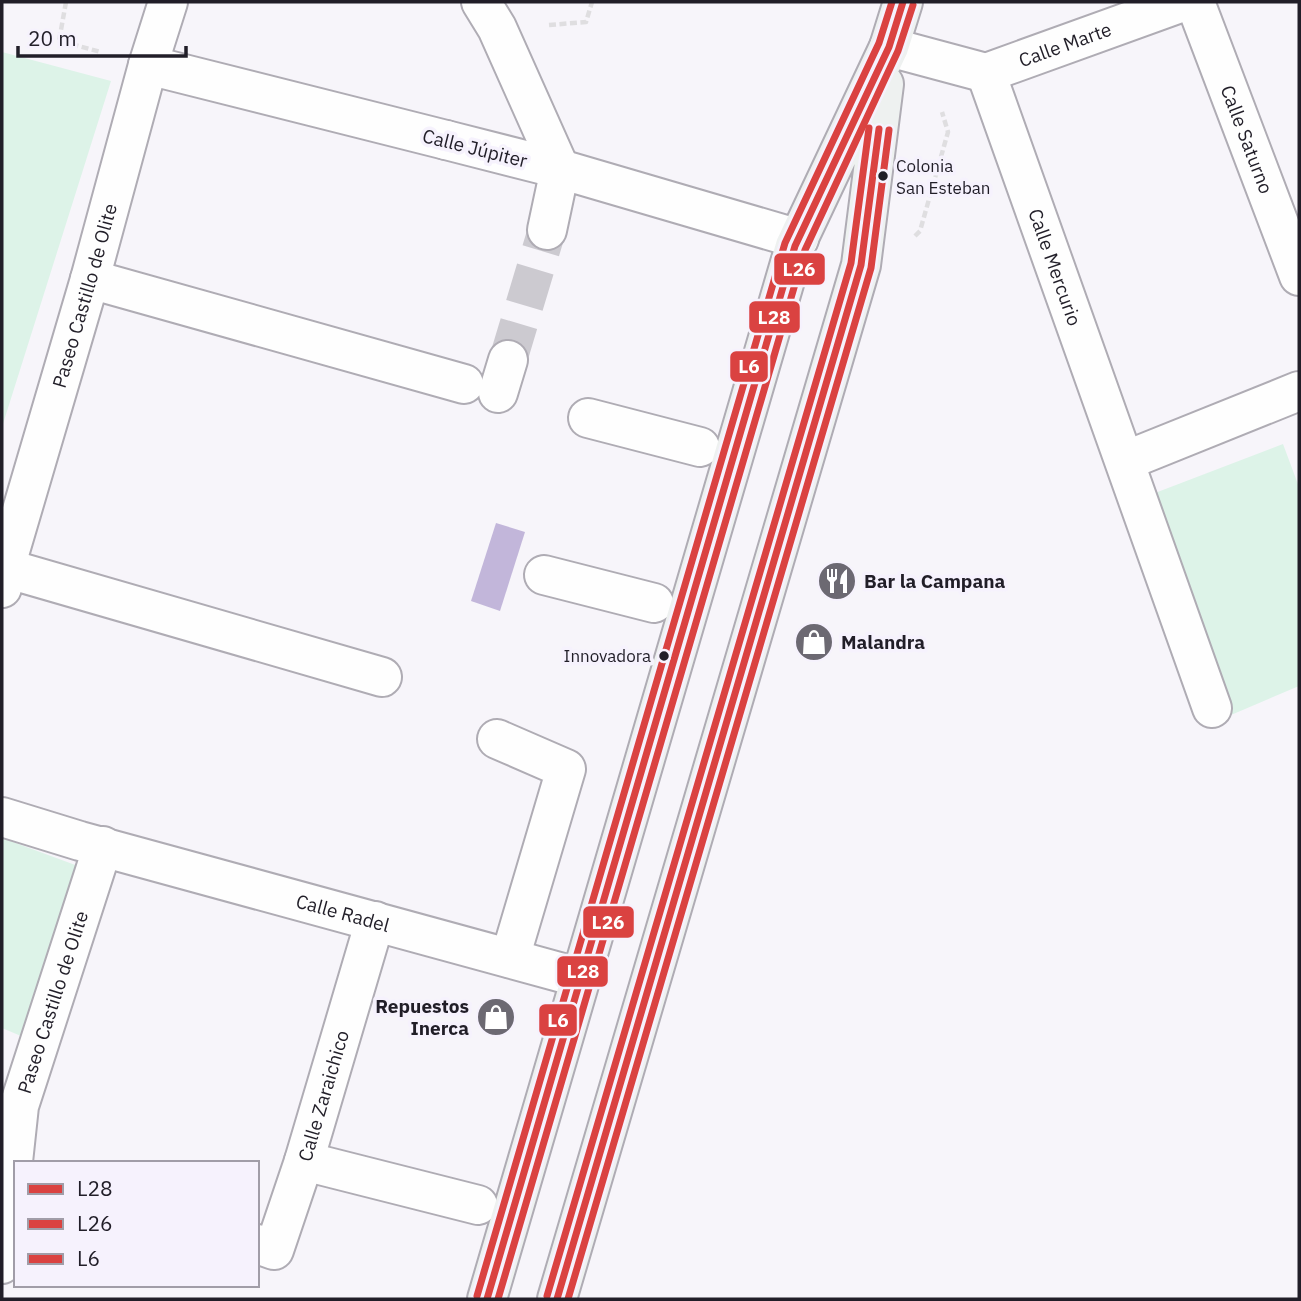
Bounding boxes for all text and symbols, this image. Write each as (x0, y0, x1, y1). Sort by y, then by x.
scale bar (18, 14, 186, 58)
street label: Calle Marte (1015, 17, 1115, 72)
text: 20 m (28, 24, 77, 52)
street label: Calle Saturno (1216, 82, 1279, 197)
street label: Calle Júpiter (420, 123, 530, 173)
place label: Colonia San Esteban (896, 155, 991, 199)
marker: Colonia San Esteban (876, 169, 890, 183)
street label: Paseo Castillo de Olite (47, 201, 122, 391)
street label: Calle Mercurio (1023, 205, 1087, 329)
line badge: L26 (773, 252, 826, 286)
text: L26 (783, 257, 815, 281)
line badge: L28 (748, 300, 801, 334)
text: L28 (758, 305, 790, 329)
line badge: L6 (729, 350, 769, 383)
text: L6 (738, 354, 760, 378)
restaurant icon: Bar la Campana (816, 560, 858, 602)
place label: Bar la Campana (864, 569, 1006, 593)
shop icon: Malandra (793, 621, 835, 663)
place label: Malandra (841, 630, 925, 654)
place label: Innovadora (564, 645, 651, 667)
marker: Innovadora (657, 649, 671, 663)
street label: Calle Radel (293, 889, 392, 937)
line badge: L26 (582, 905, 635, 939)
street label: Paseo Castillo de Olite (12, 908, 93, 1097)
text: L26 (592, 910, 624, 934)
line badge: L28 (556, 955, 609, 988)
text: L28 (567, 959, 599, 983)
place label: Repuestos Inerca (375, 994, 469, 1040)
shop icon: Repuestos Inerca (475, 996, 517, 1038)
line badge: L6 (538, 1003, 578, 1037)
text: L6 (547, 1008, 569, 1032)
street label: Calle Zaraichico (293, 1027, 354, 1164)
legend (14, 1161, 259, 1287)
text: L28 (77, 1174, 113, 1202)
text: L26 (77, 1209, 113, 1237)
text: L6 (77, 1244, 100, 1272)

